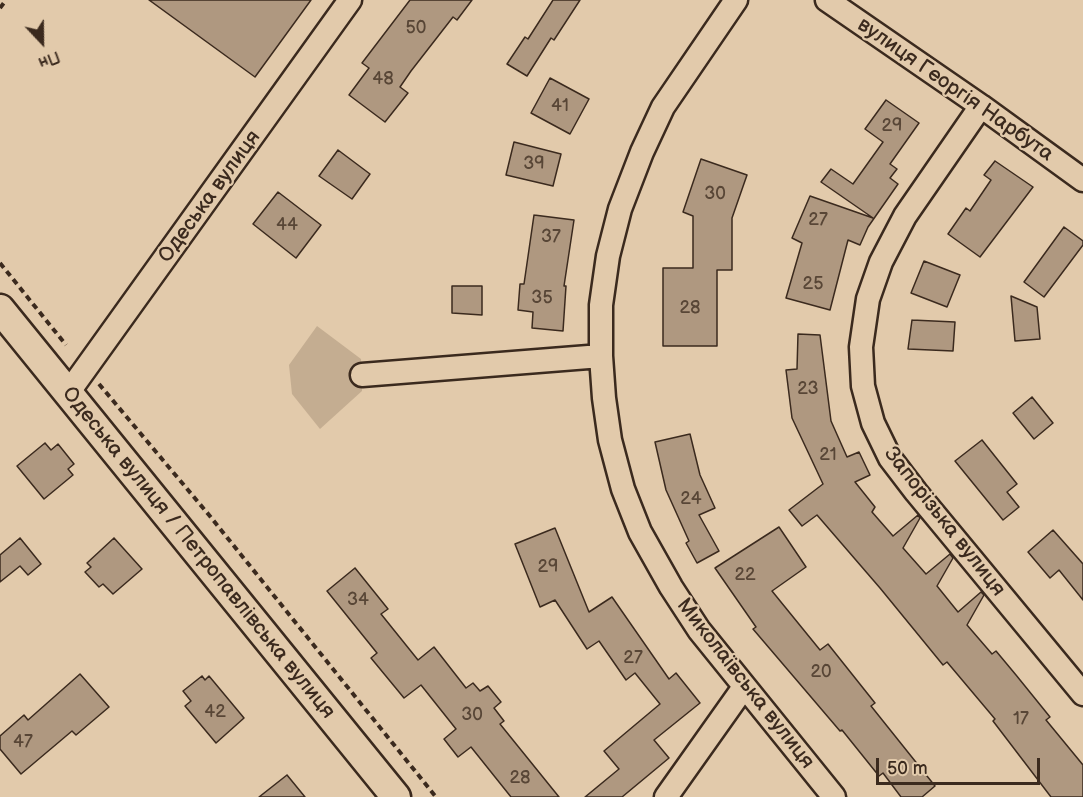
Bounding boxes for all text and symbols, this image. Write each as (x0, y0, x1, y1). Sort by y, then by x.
north arrow (12, 12, 72, 72)
street label: вулиця Георгія Нарбута (852, 13, 1058, 167)
house number: 50 (406, 17, 426, 39)
text: Пн (35, 46, 62, 72)
house number: 48 (372, 68, 394, 90)
house number: 41 (551, 95, 569, 117)
house number: 29 (881, 115, 903, 137)
street label: Одеська вулиця (154, 126, 266, 268)
house number: 39 (523, 153, 545, 175)
house number: 30 (704, 183, 726, 205)
house number: 27 (808, 209, 828, 231)
house number: 44 (276, 214, 298, 236)
house number: 37 (541, 226, 561, 248)
house number: 25 (803, 273, 823, 295)
house number: 35 (531, 287, 553, 309)
house number: 28 (679, 297, 701, 319)
house number: 23 (797, 378, 819, 400)
street label: Одеська вулиця / Петропавлівська вулиця (56, 382, 340, 724)
street label: Запорізька вулиця (878, 442, 1010, 602)
house number: 21 (819, 444, 837, 466)
house number: 24 (680, 488, 702, 510)
house number: 29 (537, 556, 559, 578)
house number: 22 (734, 564, 756, 586)
house number: 34 (347, 589, 369, 611)
street label: Миколаївська вулиця (671, 594, 819, 774)
house number: 27 (623, 647, 643, 669)
house number: 20 (810, 661, 832, 683)
house number: 42 (204, 701, 226, 723)
house number: 30 (461, 704, 483, 726)
house number: 17 (1013, 708, 1029, 730)
house number: 47 (13, 731, 33, 753)
scale bar (879, 746, 1042, 784)
text: 50 m (887, 758, 928, 779)
house number: 28 (509, 767, 531, 789)

